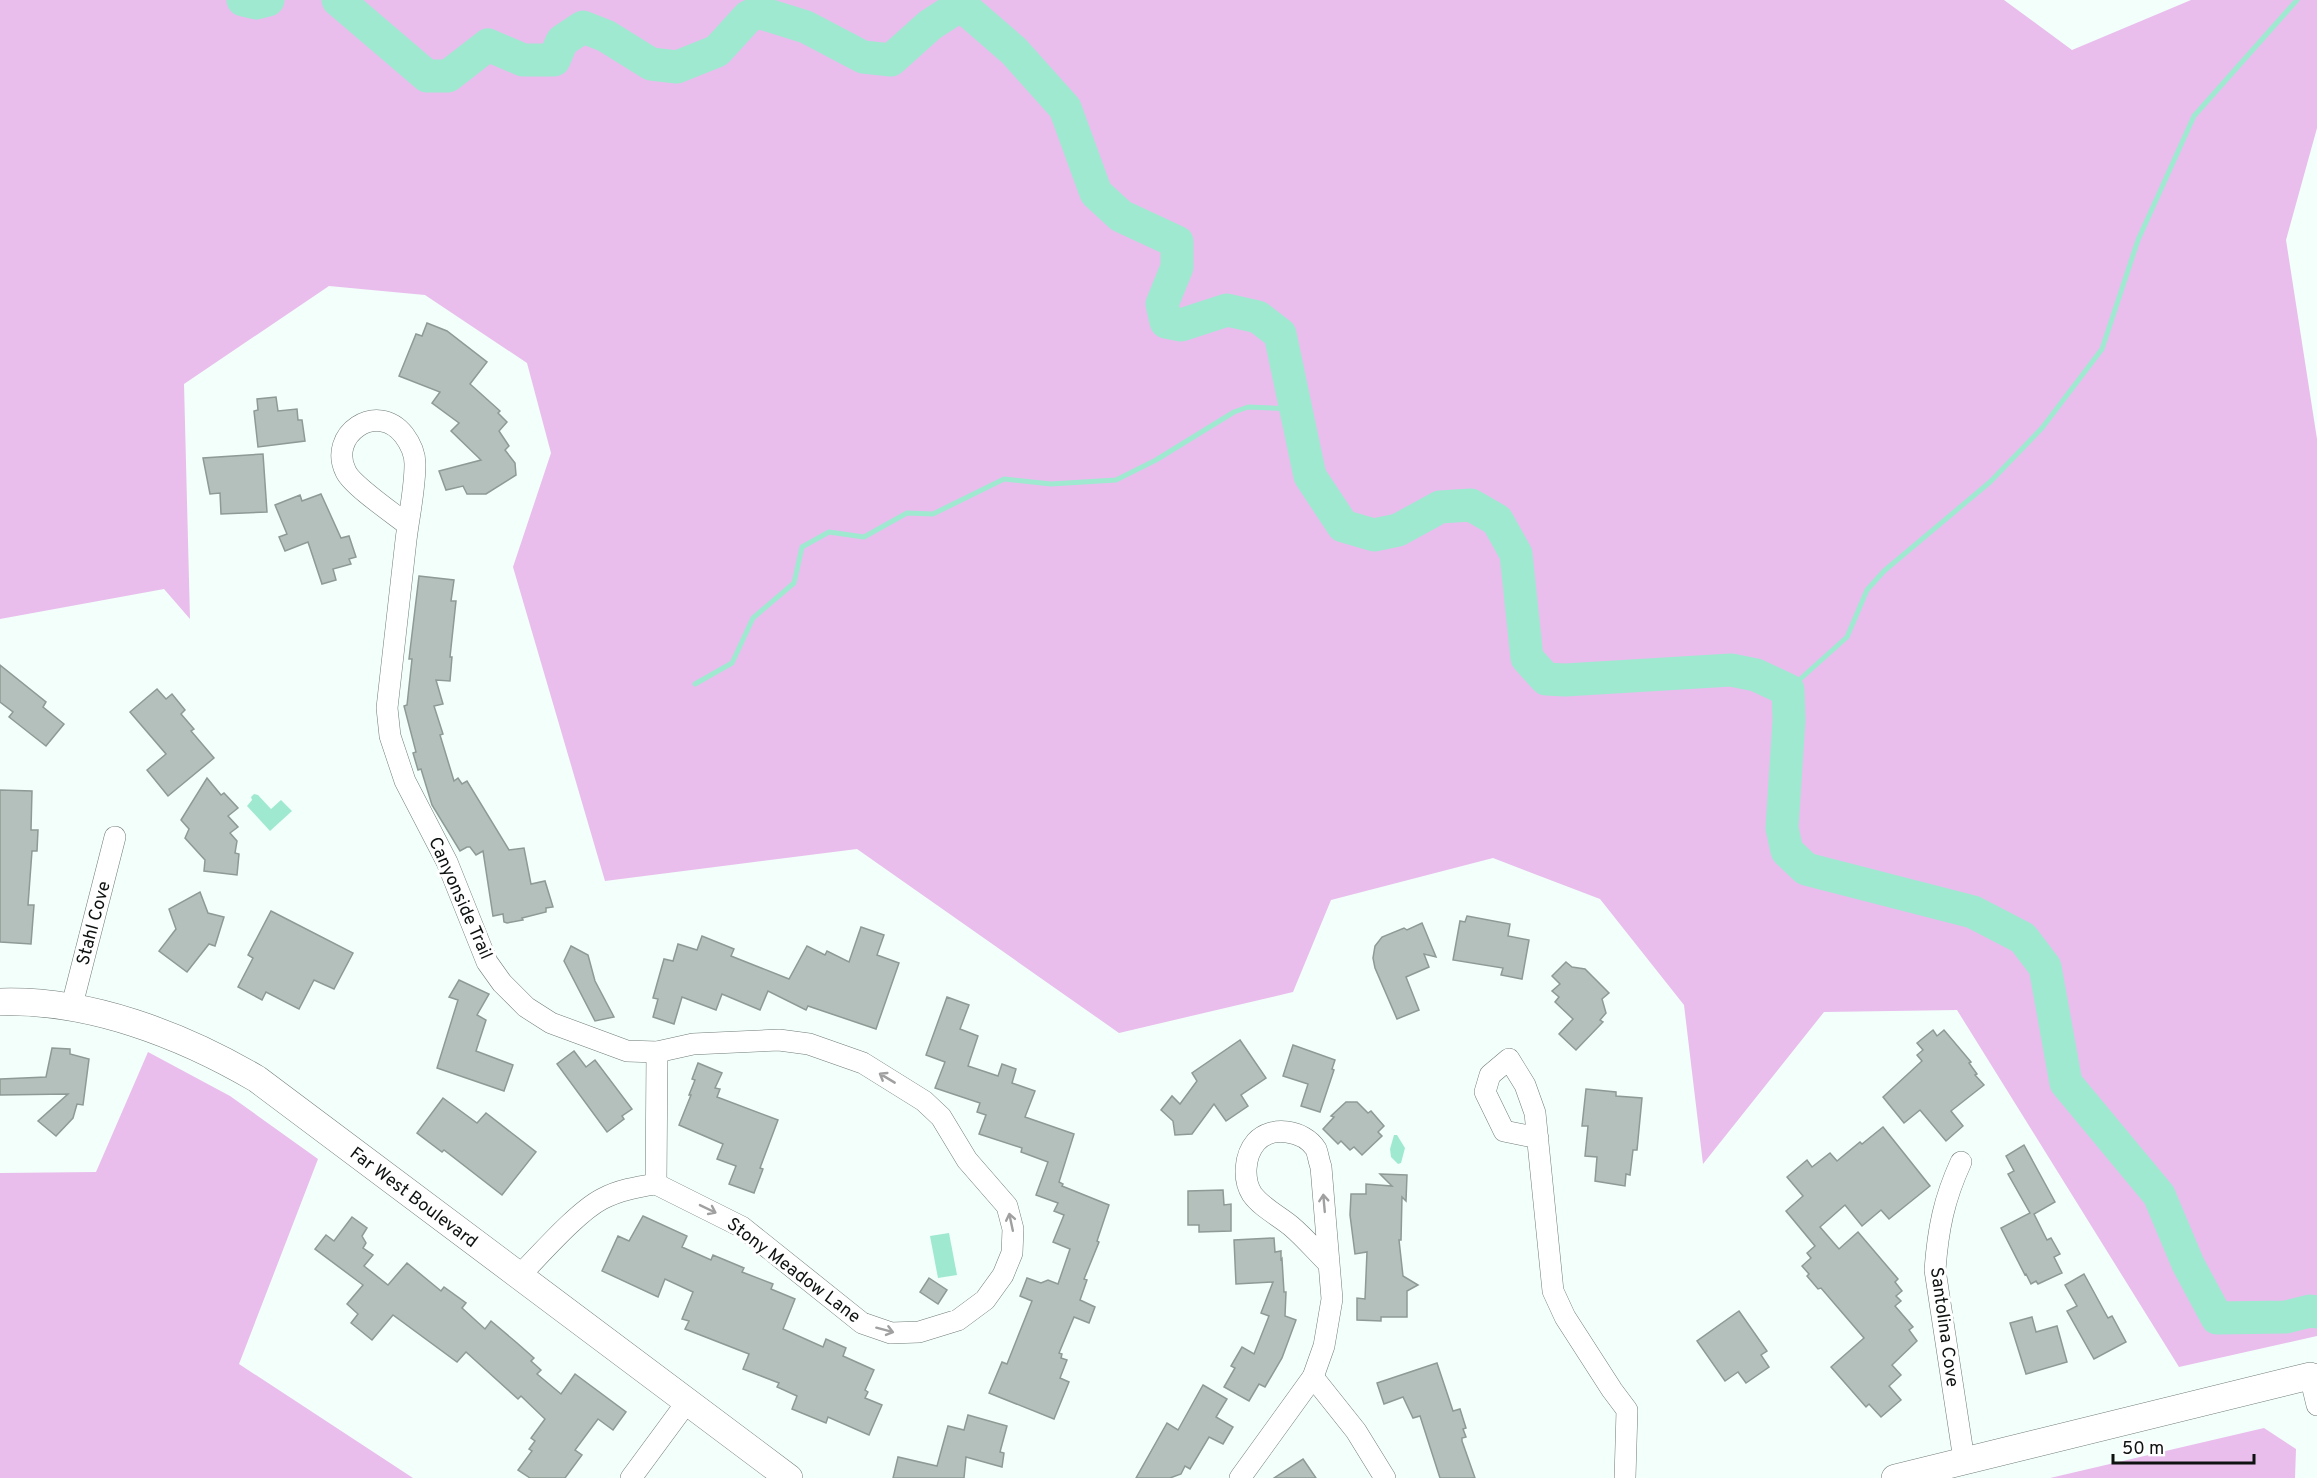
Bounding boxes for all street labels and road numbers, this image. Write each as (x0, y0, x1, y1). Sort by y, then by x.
street label: Canyonside Trail (422, 834, 497, 963)
street label: Stahl Cove (72, 879, 117, 968)
street label: Far West Boulevard (345, 1143, 482, 1254)
street label: Stony Meadow Lane (722, 1213, 865, 1329)
street label: Santolina Cove (1924, 1266, 1963, 1389)

